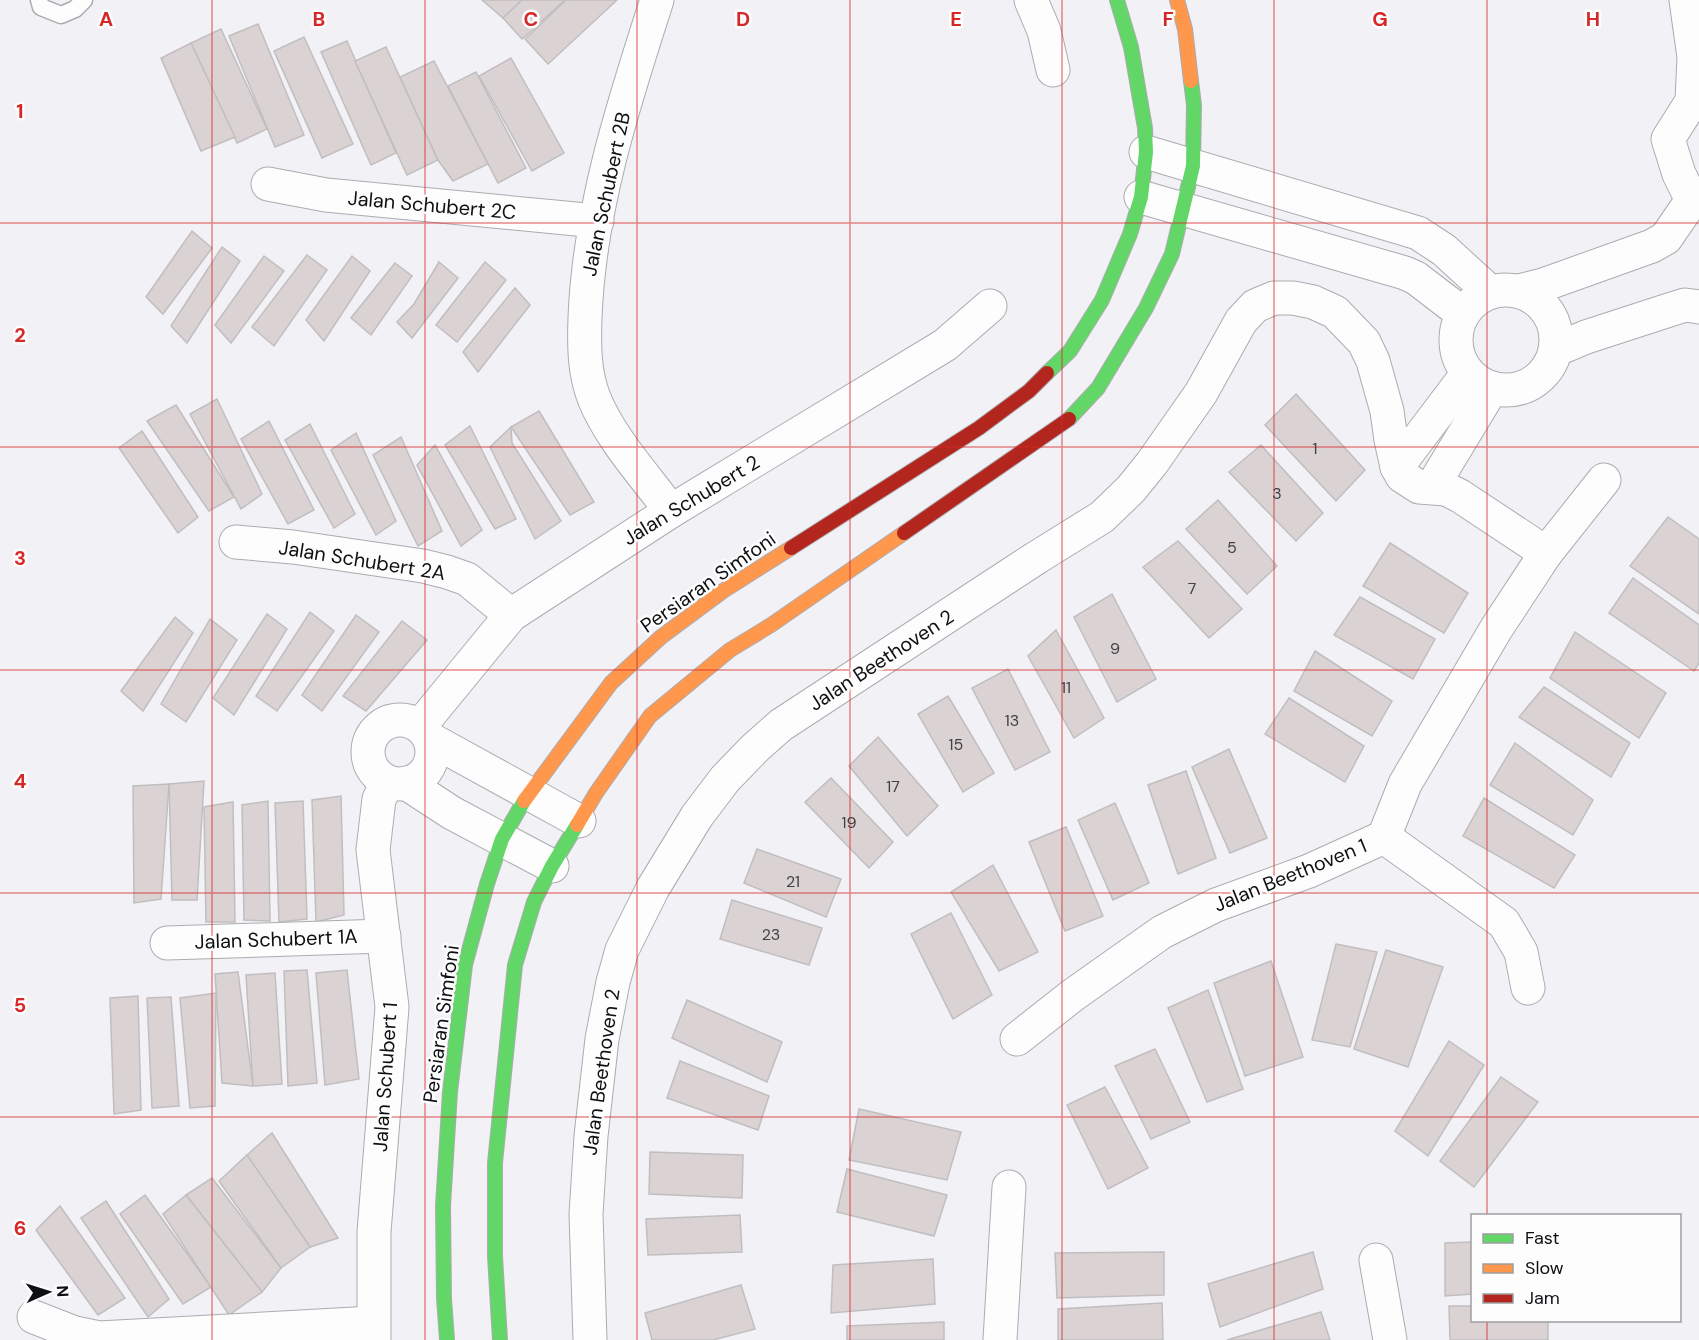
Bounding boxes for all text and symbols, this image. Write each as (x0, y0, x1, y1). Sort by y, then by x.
text: A (99, 6, 113, 32)
text: B (313, 6, 325, 32)
text: C (524, 6, 538, 32)
text: D (736, 6, 750, 32)
text: E (950, 6, 962, 32)
text: F (1162, 6, 1174, 32)
text: G (1372, 6, 1388, 32)
text: H (1586, 6, 1600, 32)
text: 1 (16, 98, 24, 124)
street label: Jalan Schubert 2B (576, 110, 636, 278)
street label: Jalan Schubert 2C (347, 185, 517, 225)
text: 2 (14, 322, 26, 348)
house number: 1 (1313, 438, 1318, 459)
street label: Jalan Schubert 2 (618, 449, 764, 551)
house number: 3 (1272, 483, 1282, 504)
street label: Persiaran Simfoni (635, 526, 781, 638)
street label: Jalan Schubert 2A (277, 534, 447, 586)
house number: 5 (1227, 537, 1237, 558)
text: 3 (14, 545, 26, 571)
house number: 7 (1188, 578, 1196, 599)
street label: Jalan Beethoven 2 (804, 603, 958, 717)
house number: 9 (1110, 638, 1120, 659)
house number: 11 (1061, 677, 1071, 698)
house number: 13 (1005, 710, 1019, 731)
house number: 15 (949, 734, 963, 755)
text: 4 (14, 768, 27, 794)
house number: 17 (886, 776, 900, 797)
house number: 19 (841, 812, 857, 833)
street label: Jalan Beethoven 1 (1210, 832, 1370, 918)
house number: 21 (786, 871, 800, 892)
street label: Jalan Schubert 1A (194, 923, 358, 955)
house number: 23 (762, 924, 780, 945)
street label: Persiaran Simfoni (417, 943, 465, 1105)
street label: Jalan Beethoven 2 (576, 987, 626, 1157)
text: 5 (14, 992, 26, 1018)
street label: Jalan Schubert 1 (367, 1001, 403, 1153)
legend (1471, 1214, 1681, 1322)
text: 6 (14, 1215, 26, 1241)
text: Fast (1525, 1226, 1560, 1250)
text: Slow (1525, 1256, 1564, 1280)
north arrow (18, 1262, 78, 1322)
text: N (52, 1285, 73, 1298)
text: Jam (1525, 1286, 1560, 1310)

